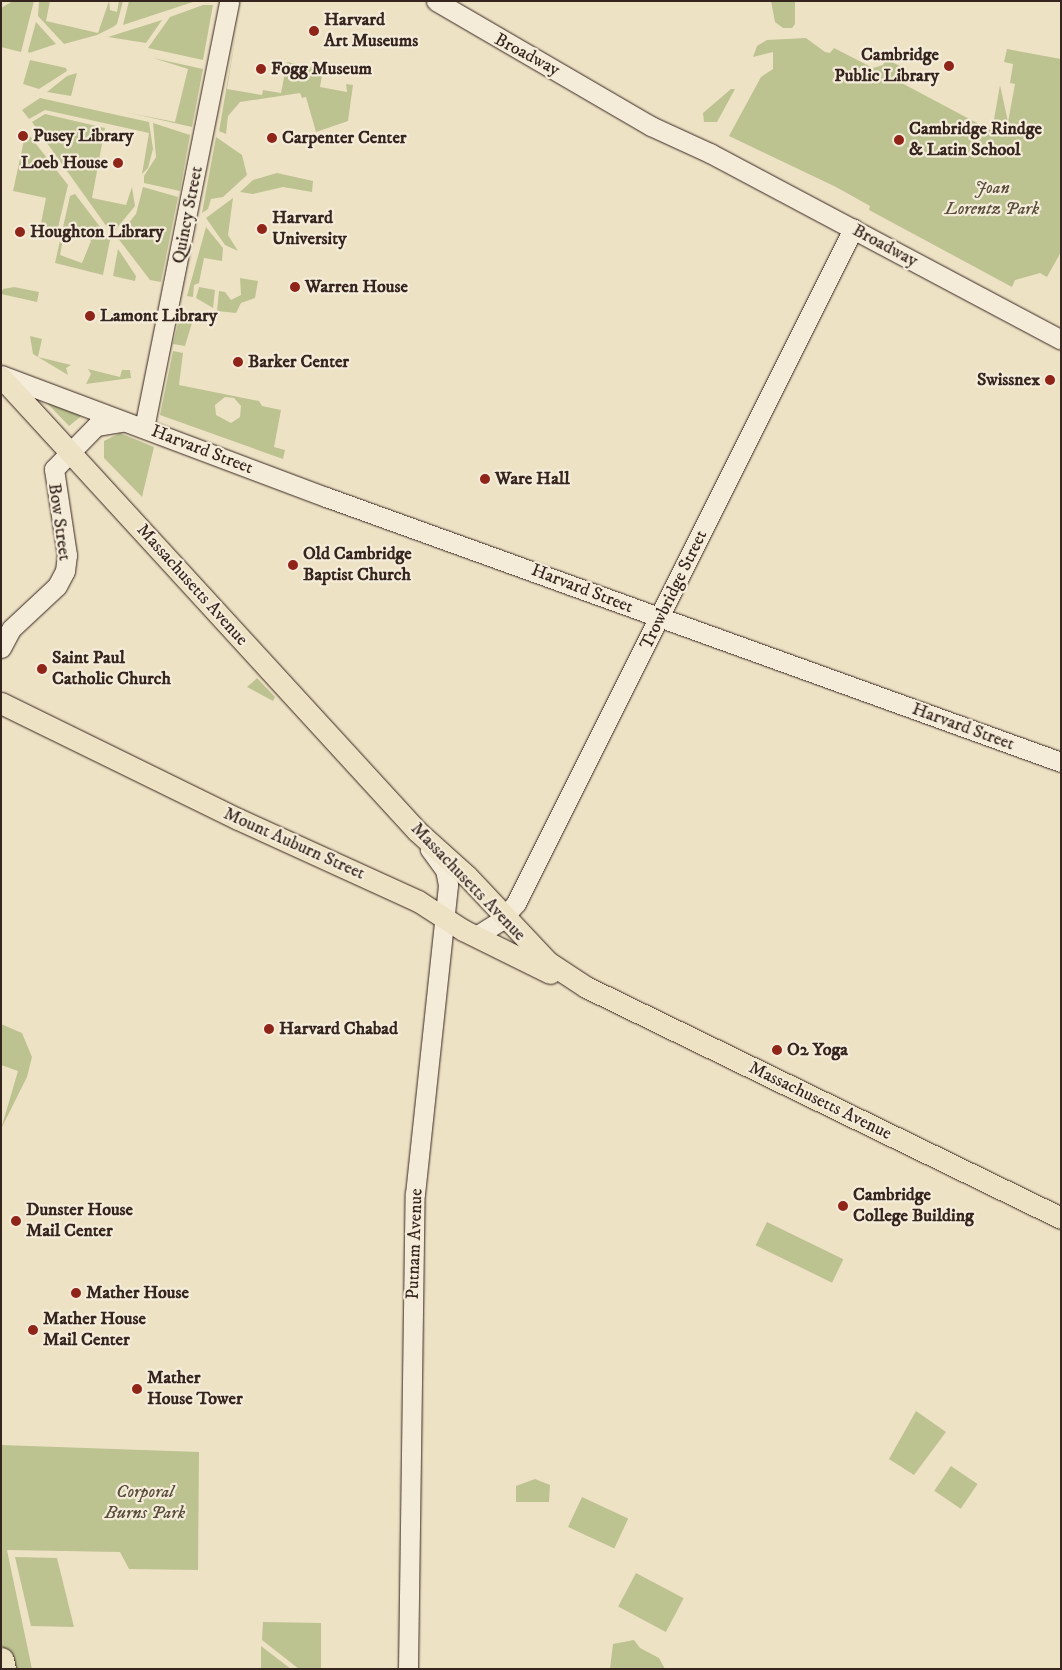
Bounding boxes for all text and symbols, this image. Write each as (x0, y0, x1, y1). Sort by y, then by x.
place label: Harvard Art Museums (324, 10, 418, 52)
marker: Harvard Art Museums (308, 25, 320, 37)
street label: Broadway (491, 29, 563, 81)
place label: Cambridge Public Library (834, 45, 939, 88)
place label: Fogg Museum (271, 58, 372, 80)
marker: Cambridge Public Library (943, 60, 955, 72)
marker: Fogg Museum (255, 63, 267, 75)
place label: Cambridge Rindge & Latin School (909, 119, 1042, 162)
place label: Pusey Library (33, 125, 134, 147)
place label: Carpenter Center (282, 127, 407, 149)
marker: Pusey Library (17, 130, 29, 142)
marker: Carpenter Center (266, 132, 278, 144)
marker: Cambridge Rindge & Latin School (893, 134, 905, 146)
place label: Loeb House (21, 152, 108, 174)
marker: Loeb House (112, 157, 124, 169)
street label: Quincy Street (168, 164, 208, 266)
park label: Joan Lorentz Park (945, 178, 1039, 220)
place label: Harvard University (272, 208, 346, 250)
street label: Broadway (849, 220, 921, 272)
place label: Houghton Library (30, 221, 164, 243)
marker: Harvard University (256, 223, 268, 235)
marker: Houghton Library (14, 226, 26, 238)
place label: Warren House (305, 276, 408, 298)
marker: Warren House (289, 281, 301, 293)
place label: Lamont Library (100, 305, 217, 327)
marker: Lamont Library (84, 310, 96, 322)
place label: Barker Center (248, 351, 349, 373)
marker: Barker Center (232, 356, 244, 368)
place label: Swissnex (977, 369, 1040, 391)
marker: Swissnex (1044, 374, 1056, 386)
street label: Harvard Street (148, 421, 256, 479)
place label: Ware Hall (495, 468, 570, 490)
marker: Ware Hall (479, 473, 491, 485)
street label: Bow Street (43, 482, 75, 562)
street label: Massachusetts Avenue (132, 520, 252, 650)
street label: Trowbridge Street (636, 527, 712, 653)
place label: Old Cambridge Baptist Church (303, 544, 412, 586)
marker: Old Cambridge Baptist Church (287, 559, 299, 571)
street label: Harvard Street (528, 560, 636, 618)
place label: Saint Paul Catholic Church (52, 648, 171, 691)
marker: Saint Paul Catholic Church (36, 663, 48, 675)
street label: Harvard Street (909, 698, 1017, 756)
street label: Mount Auburn Street (220, 803, 368, 885)
street label: Massachusetts Avenue (406, 818, 530, 946)
place label: Harvard Chabad (279, 1018, 398, 1040)
marker: Harvard Chabad (263, 1023, 275, 1035)
place label: O2 Yoga (787, 1039, 848, 1061)
marker: O2 Yoga (771, 1044, 783, 1056)
street label: Massachusetts Avenue (745, 1057, 895, 1145)
place label: Cambridge College Building (853, 1185, 974, 1228)
street label: Putnam Avenue (402, 1188, 428, 1300)
place label: Dunster House Mail Center (26, 1200, 133, 1242)
marker: Cambridge College Building (837, 1200, 849, 1212)
marker: Dunster House Mail Center (10, 1215, 22, 1227)
place label: Mather House (86, 1282, 189, 1304)
marker: Mather House (70, 1287, 82, 1299)
place label: Mather House Mail Center (43, 1309, 146, 1352)
marker: Mather House Mail Center (27, 1324, 39, 1336)
place label: Mather House Tower (147, 1368, 243, 1410)
marker: Mather House Tower (131, 1383, 143, 1395)
park label: Corporal Burns Park (105, 1482, 185, 1525)

